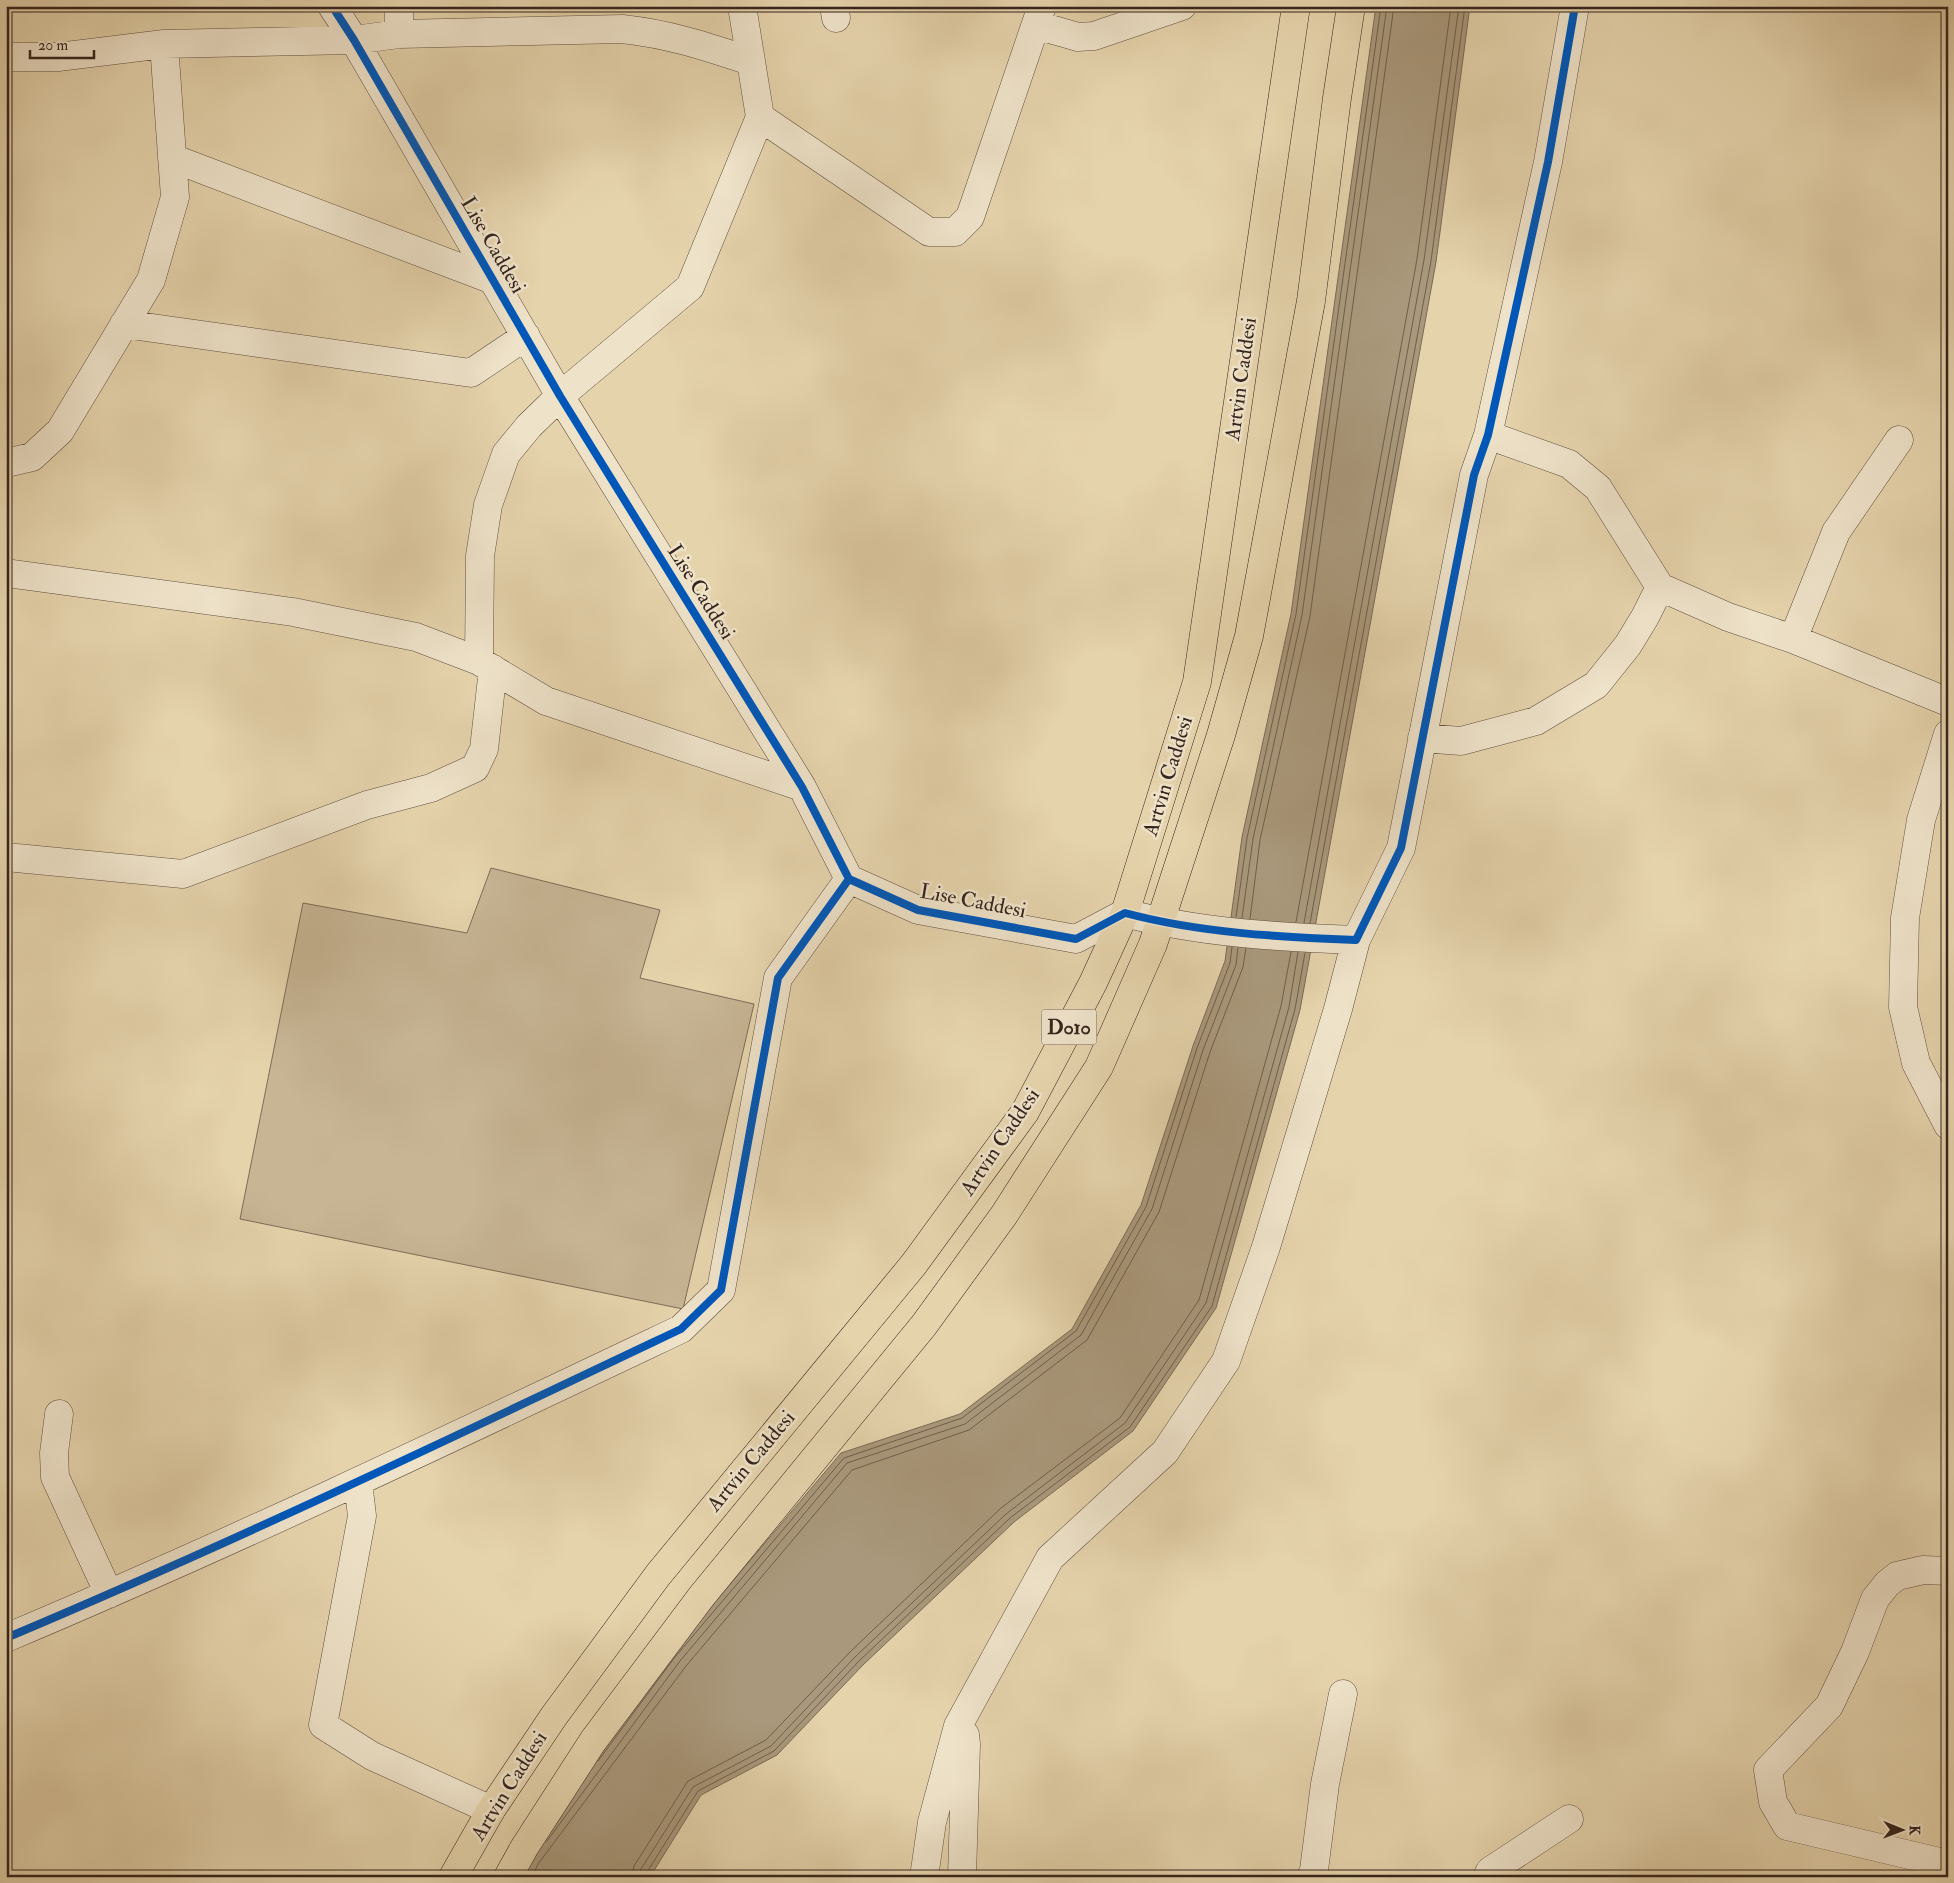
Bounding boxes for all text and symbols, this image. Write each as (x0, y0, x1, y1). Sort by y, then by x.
scale bar (30, 28, 94, 60)
text: 20 m (38, 36, 68, 55)
street label: Lise Caddesi (454, 192, 532, 299)
street label: Artvin Caddesi (1219, 315, 1263, 443)
street label: Lise Caddesi (661, 539, 741, 645)
street label: Artvin Caddesi (1137, 712, 1199, 840)
street label: Lise Caddesi (918, 878, 1029, 925)
road number: D010 (1042, 1010, 1096, 1044)
street label: Artvin Caddesi (954, 1083, 1046, 1202)
street label: Artvin Caddesi (700, 1405, 801, 1518)
street label: Artvin Caddesi (464, 1726, 554, 1847)
north arrow (1876, 1806, 1926, 1856)
text: K (1906, 1825, 1923, 1836)

